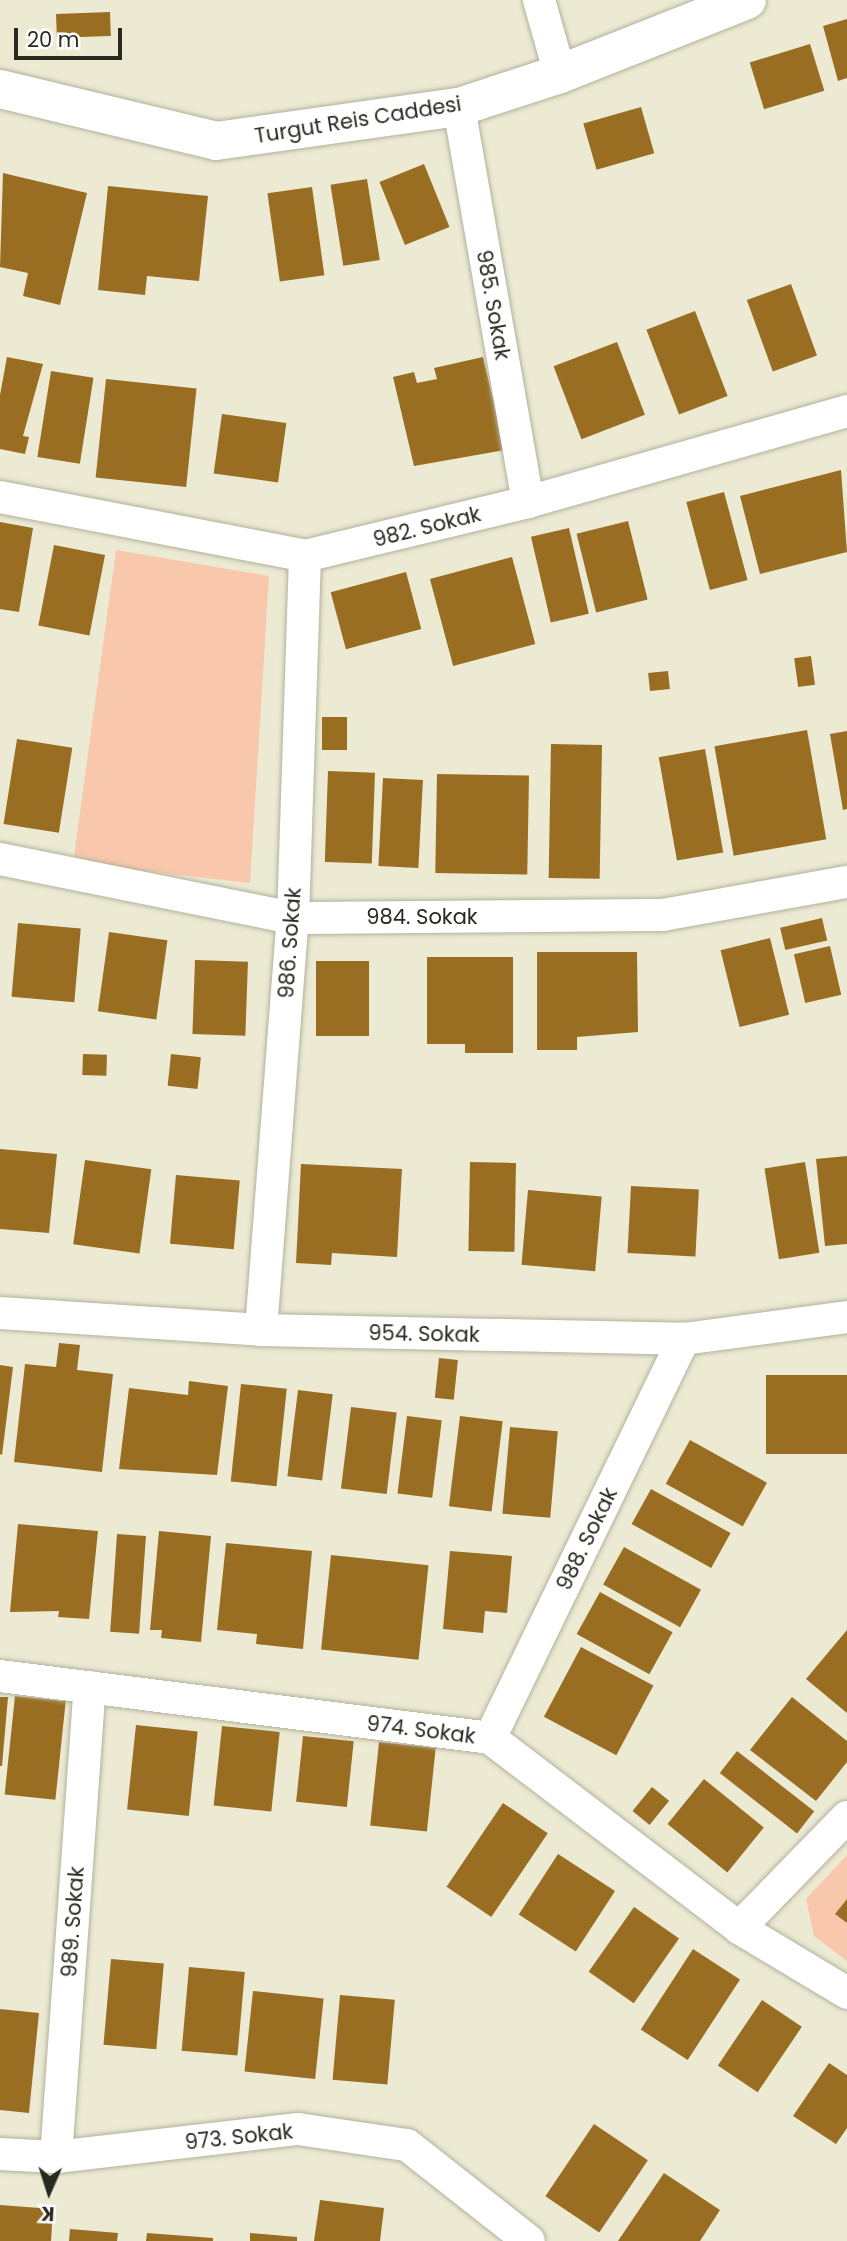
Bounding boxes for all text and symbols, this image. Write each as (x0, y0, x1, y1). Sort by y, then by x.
scale bar (18, 14, 126, 58)
text: 20 m (27, 25, 80, 54)
street label: Turgut Reis Caddesi (253, 91, 463, 149)
street label: 985. Sokak (471, 248, 515, 362)
street label: 982. Sokak (371, 501, 483, 553)
street label: 986. Sokak (274, 887, 306, 999)
street label: 984. Sokak (366, 904, 478, 930)
street label: 954. Sokak (368, 1320, 480, 1348)
street label: 988. Sokak (551, 1483, 623, 1595)
street label: 974. Sokak (365, 1711, 477, 1749)
street label: 989. Sokak (57, 1866, 89, 1978)
street label: 973. Sokak (184, 2119, 294, 2155)
north arrow (14, 2157, 84, 2227)
text: K (41, 2200, 55, 2227)

